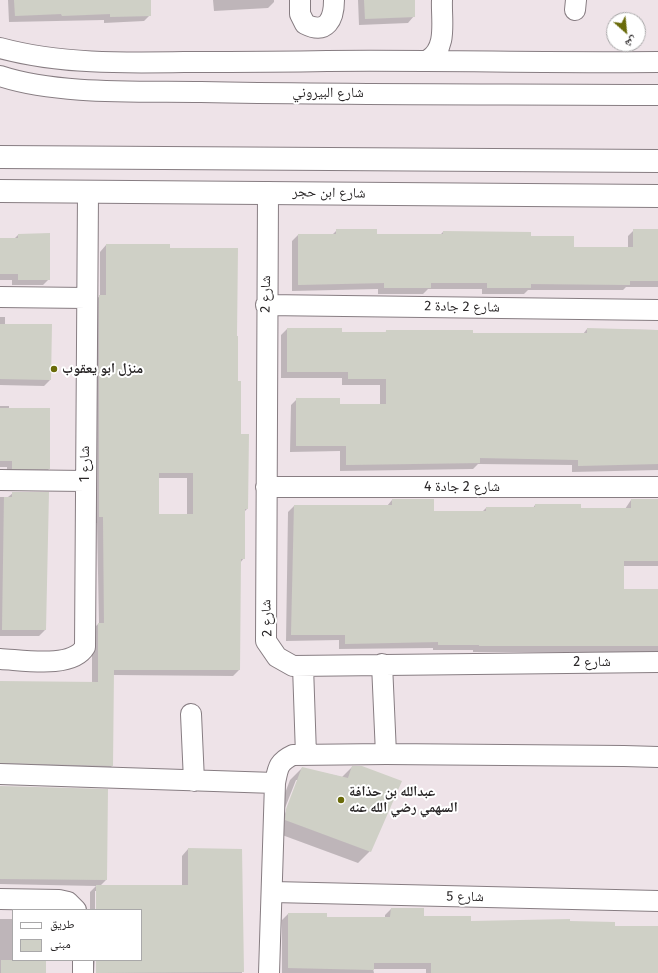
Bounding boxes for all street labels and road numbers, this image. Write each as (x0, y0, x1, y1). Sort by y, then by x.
street label: شارع البيروني (292, 85, 364, 101)
street label: شارع ابن حجر (292, 184, 366, 202)
street label: شارع 2 (257, 275, 275, 313)
street label: شارع 2 جادة 2 (424, 298, 500, 316)
street label: شارع 1 (77, 446, 93, 482)
street label: شارع 2 جادة 4 (424, 479, 500, 495)
street label: شارع 2 (258, 599, 276, 637)
street label: شارع 2 (573, 654, 611, 670)
street label: شارع 5 (446, 888, 484, 906)

